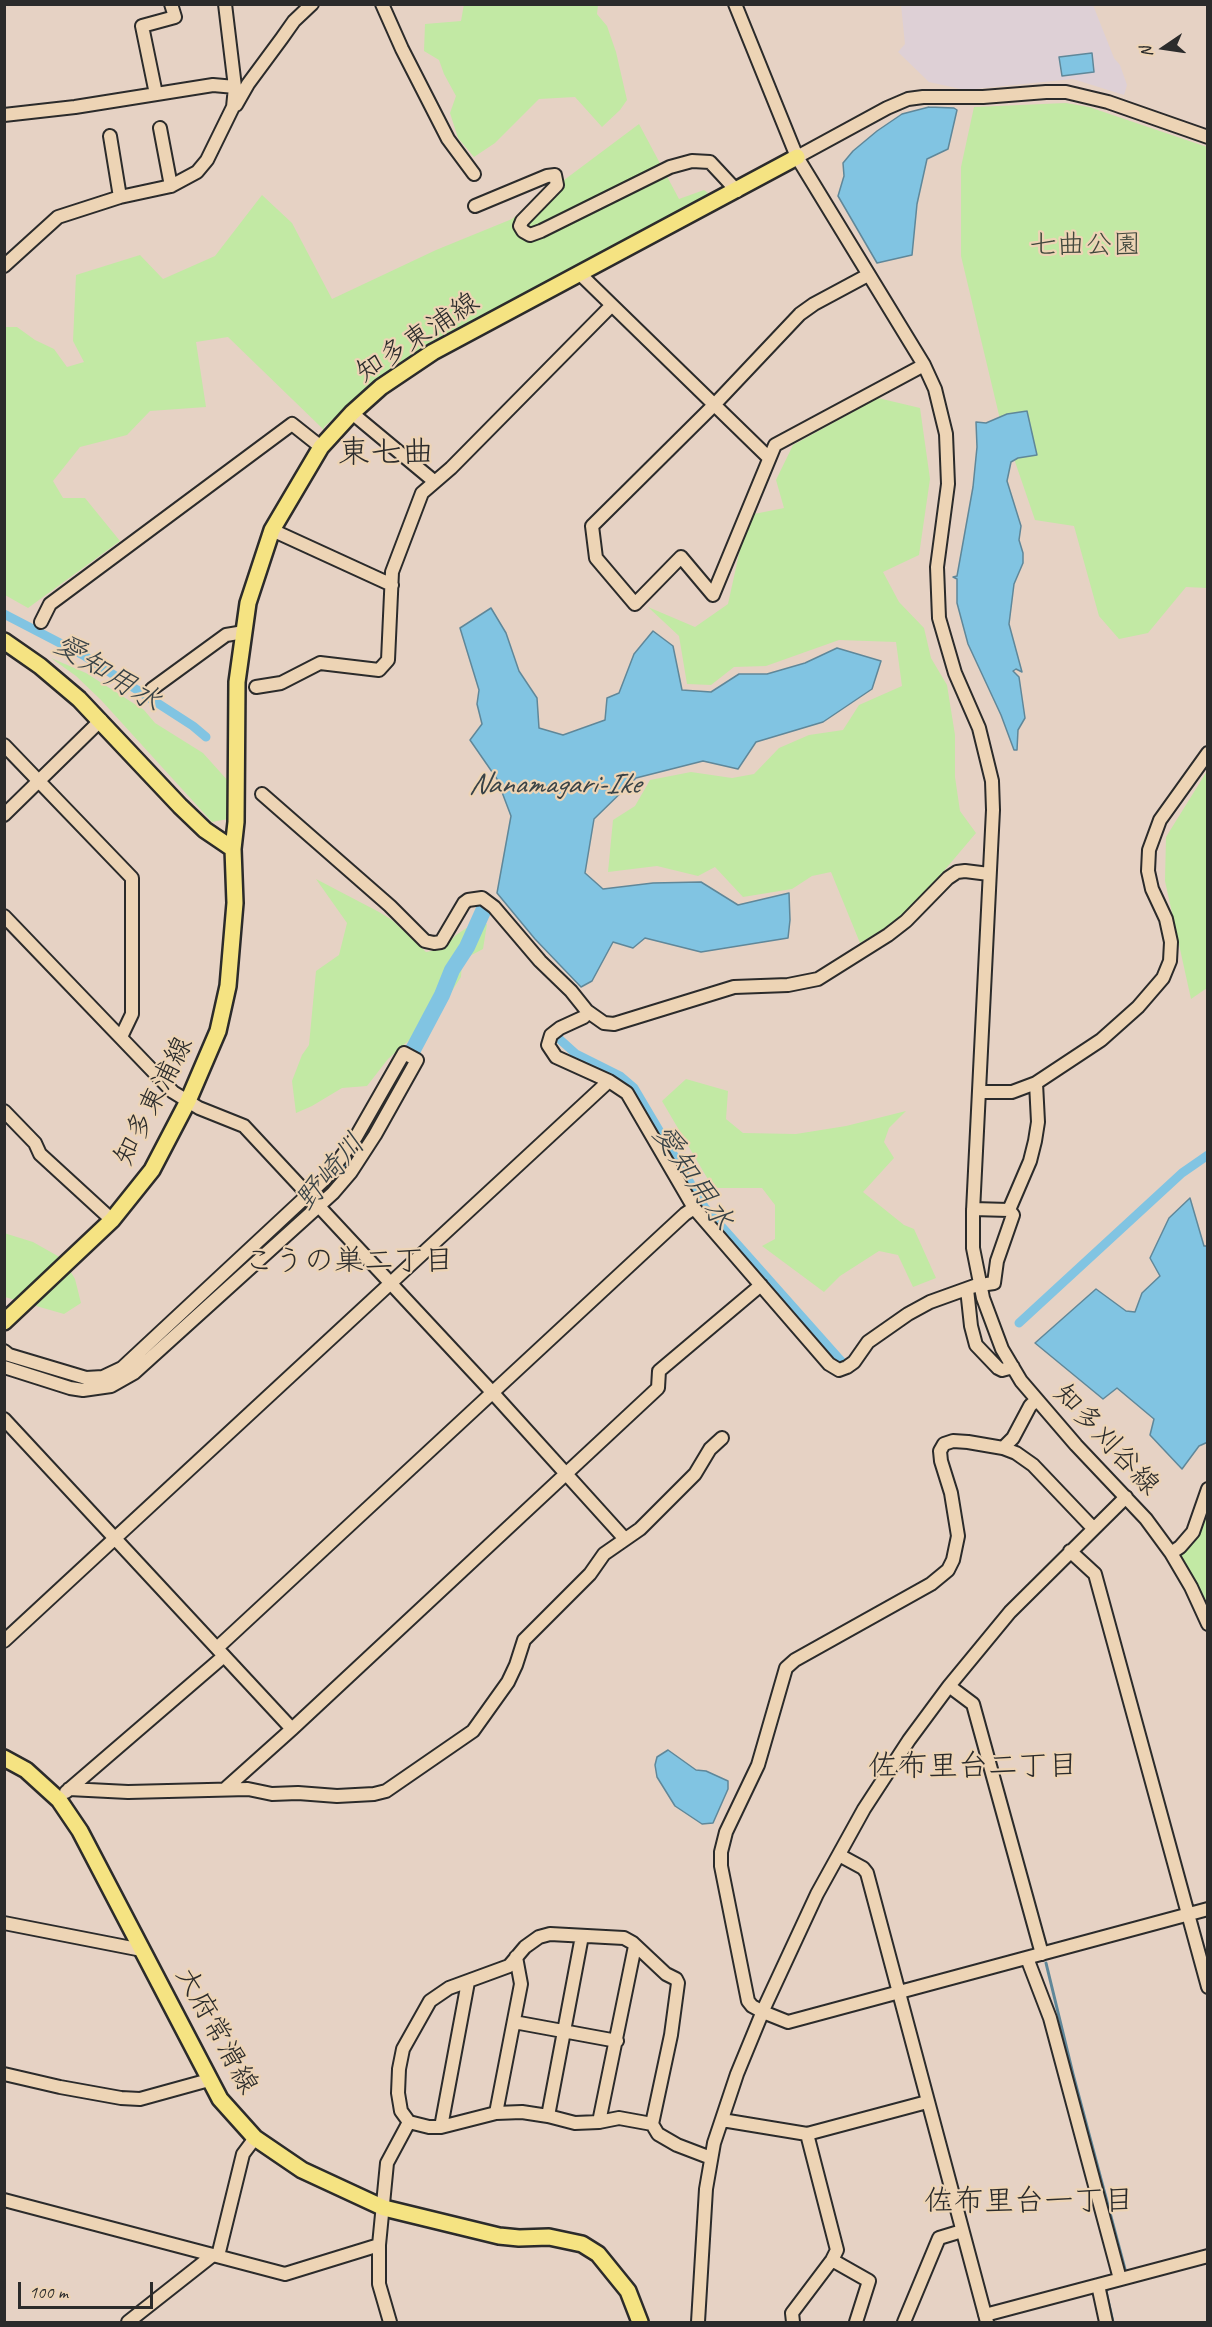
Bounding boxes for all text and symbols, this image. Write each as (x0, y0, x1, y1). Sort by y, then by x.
north arrow (1134, 18, 1194, 78)
text: N (1136, 45, 1157, 59)
park label: 七曲公園 (1029, 229, 1141, 263)
street label: 知多東浦線 (350, 286, 486, 390)
district label: 東七曲 (338, 435, 434, 473)
water label: 愛知用水 (47, 627, 167, 721)
water label: Nanamagari-Ike (469, 767, 639, 803)
street label: 知多東浦線 (107, 1031, 201, 1171)
water label: 愛知用水 (644, 1118, 740, 1238)
water label: 野崎川 (288, 1127, 374, 1219)
district label: こうの巣二丁目 (244, 1244, 454, 1280)
street label: 知多刈谷線 (1046, 1377, 1166, 1503)
district label: 佐布里台二丁目 (868, 1749, 1078, 1785)
street label: 大府常滑線 (167, 1962, 265, 2100)
district label: 佐布里台一丁目 (924, 2184, 1134, 2220)
scale bar (21, 2270, 156, 2308)
text: 100 m (29, 2281, 68, 2303)

